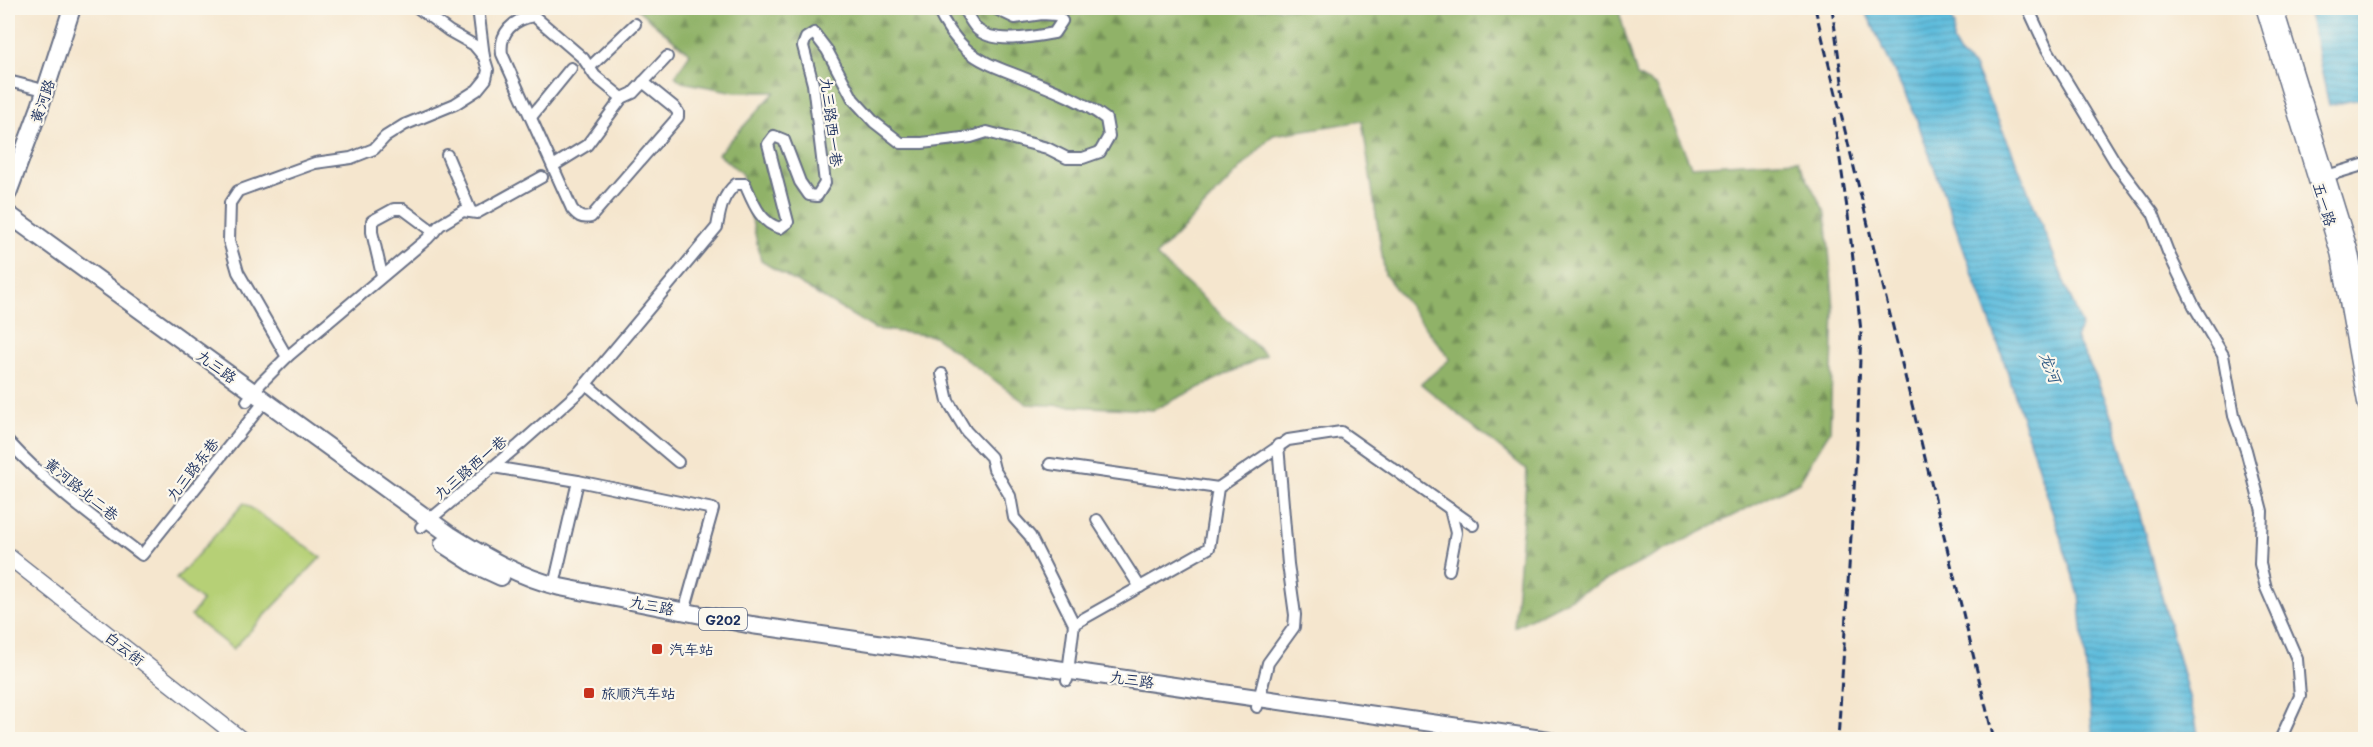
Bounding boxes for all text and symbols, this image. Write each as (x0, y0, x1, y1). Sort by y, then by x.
street label: 黄河路 (25, 76, 59, 126)
street label: 九三路西一巷 (817, 76, 847, 168)
street label: 五一路 (2309, 180, 2341, 228)
street label: 九三路 (193, 345, 241, 387)
water label: 龙河 (2035, 348, 2068, 388)
street label: 九三路西一巷 (429, 430, 511, 504)
street label: 九三路东巷 (161, 433, 223, 505)
street label: 黄河路北二巷 (41, 453, 123, 525)
street label: 九三路 (628, 591, 676, 619)
road number: G202 (699, 608, 747, 630)
street label: 白云街 (101, 626, 149, 670)
place label: 汽车站 (669, 639, 714, 659)
marker: 汽车站 (650, 642, 664, 656)
street label: 九三路 (1108, 666, 1156, 692)
place label: 旅顺汽车站 (601, 683, 676, 703)
marker: 旅顺汽车站 (582, 686, 596, 700)

